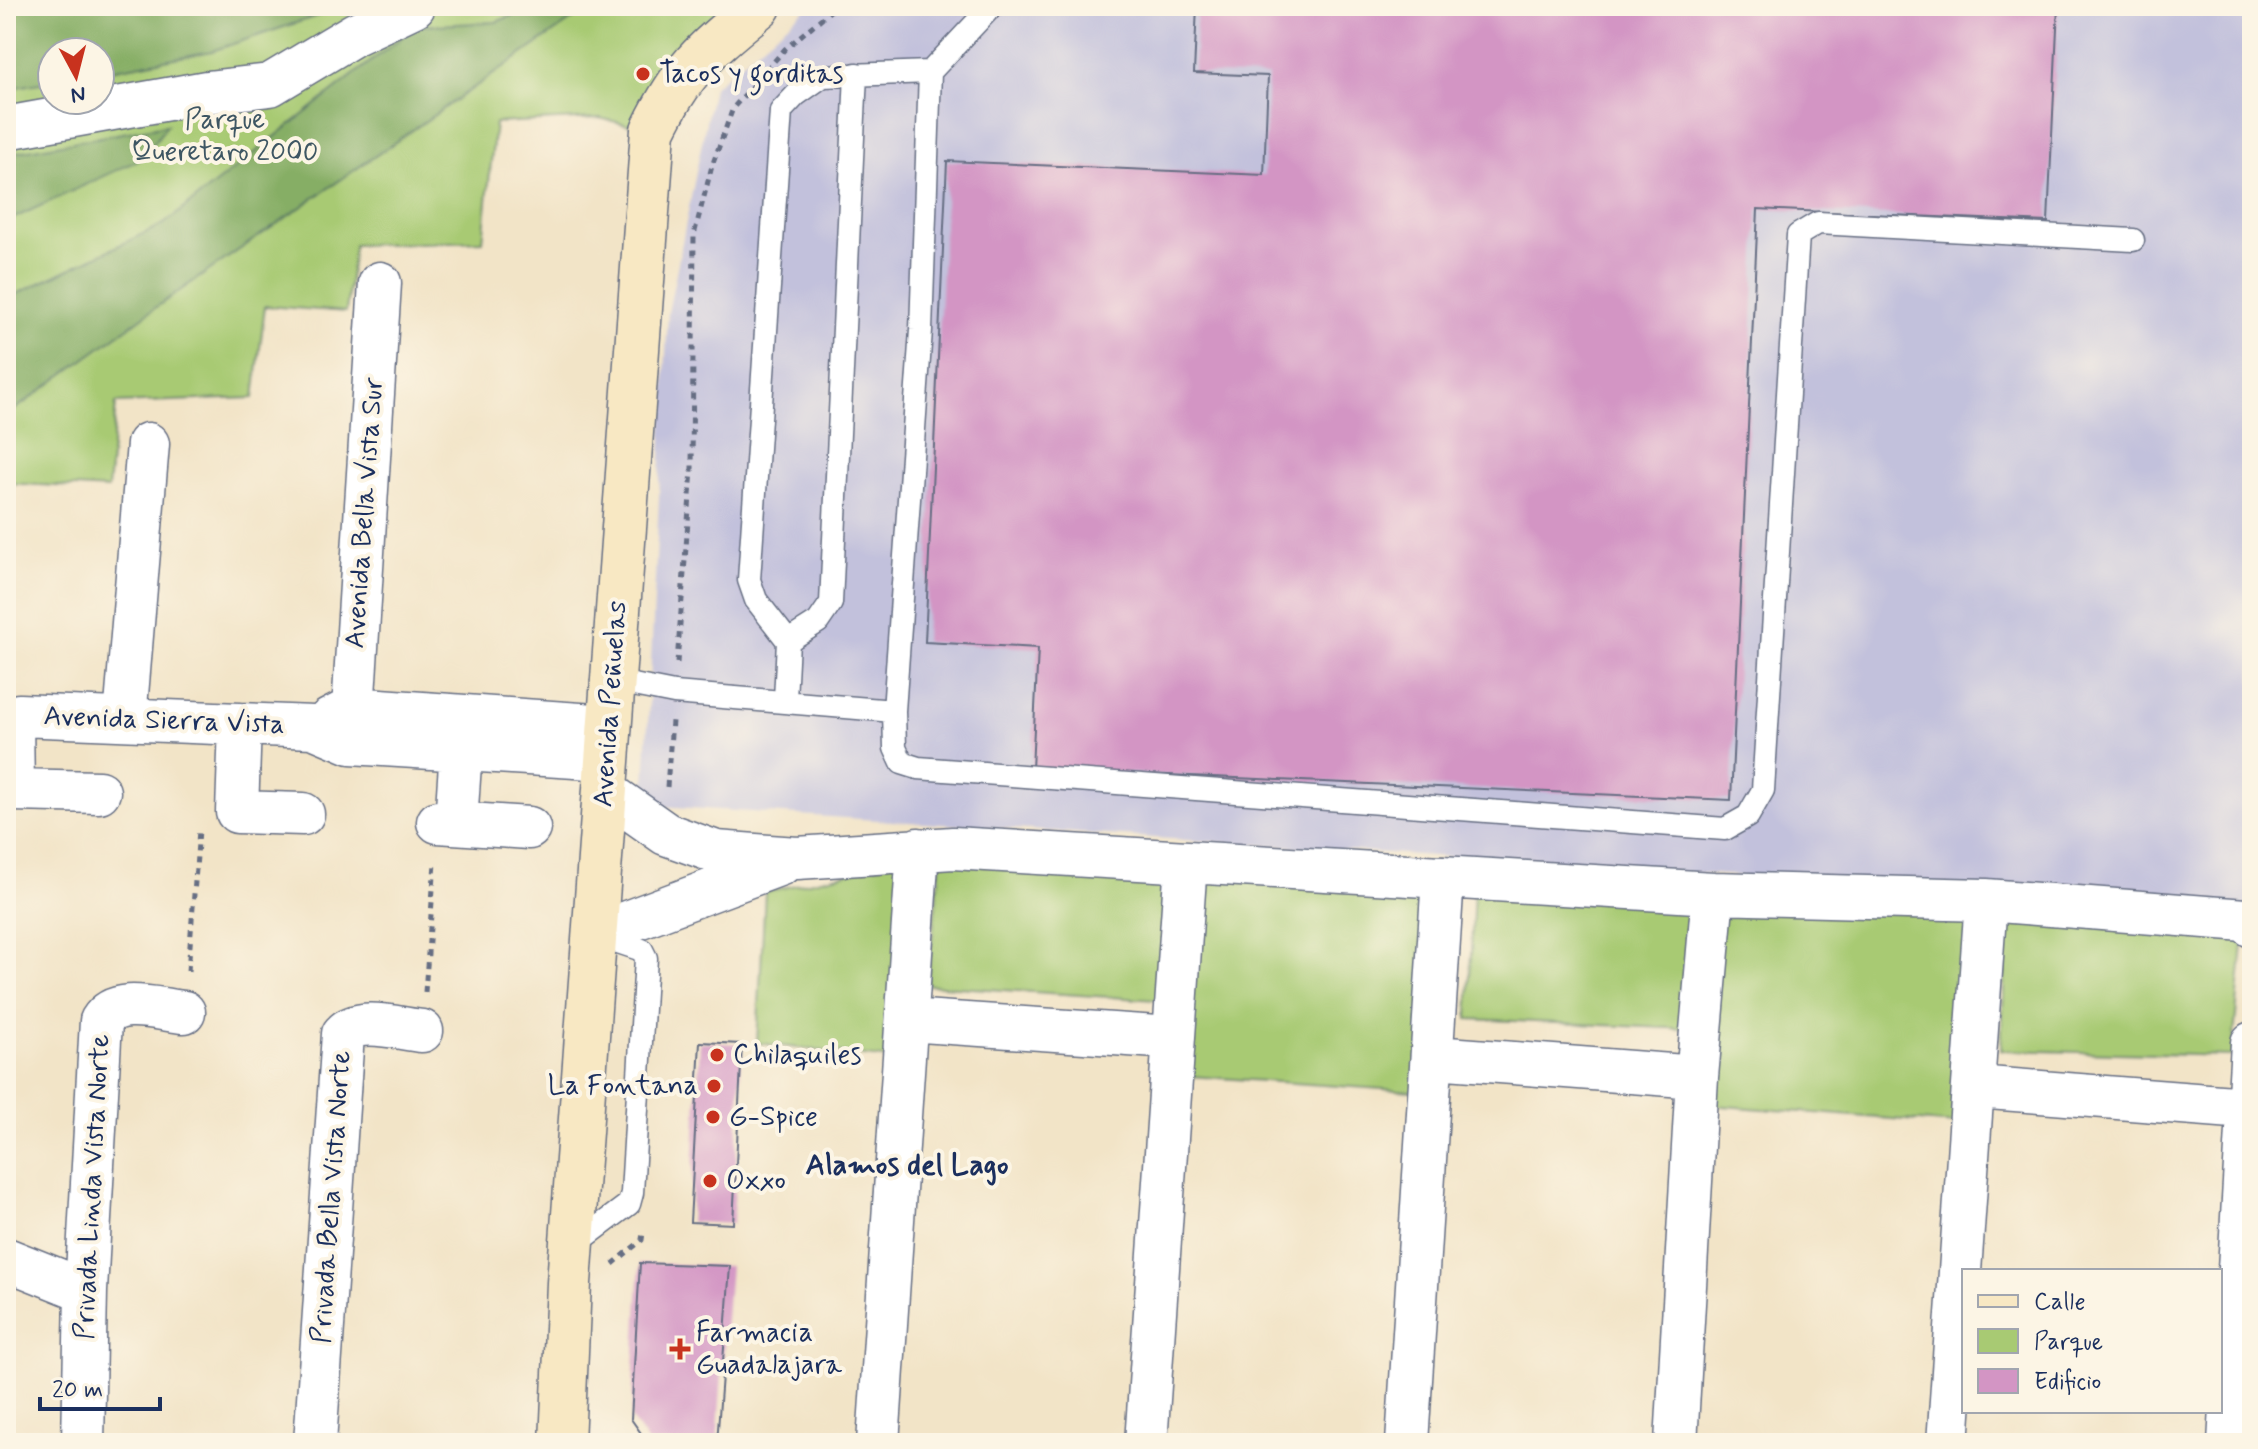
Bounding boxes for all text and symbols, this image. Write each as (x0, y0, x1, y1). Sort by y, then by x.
north arrow (36, 36, 116, 116)
place label: Tacos y gorditas (659, 56, 844, 96)
marker: Tacos y gorditas (634, 65, 652, 83)
text: N (69, 79, 87, 109)
park label: Parque Queretaro 2000 (131, 102, 319, 171)
street label: Avenida Bella Vista Sur (337, 376, 393, 650)
street label: Avenida Peñuelas (585, 599, 637, 809)
street label: Avenida Sierra Vista (43, 698, 285, 744)
street label: Privada Linda Vista Norte (67, 1033, 119, 1341)
place label: Chilaquiles (733, 1037, 861, 1074)
marker: Chilaquiles (708, 1046, 726, 1064)
street label: Privada Bella Vista Norte (303, 1049, 361, 1345)
place label: La Fontana (548, 1068, 698, 1105)
marker: La Fontana (705, 1077, 723, 1095)
place label: G-Spice (729, 1099, 818, 1136)
marker: G-Spice (704, 1108, 722, 1126)
district label: Alamos del Lago (806, 1146, 1008, 1186)
place label: Oxxo (726, 1163, 786, 1200)
marker: Oxxo (701, 1172, 719, 1190)
legend (1962, 1269, 2222, 1413)
text: Calle (2034, 1287, 2086, 1318)
place label: Farmacia Guadalajara (696, 1315, 842, 1384)
text: Parque (2034, 1327, 2103, 1358)
marker: Farmacia Guadalajara (671, 1340, 689, 1358)
scale bar (40, 1361, 160, 1411)
text: Edificio (2034, 1367, 2101, 1398)
text: 20 m (52, 1375, 103, 1406)

